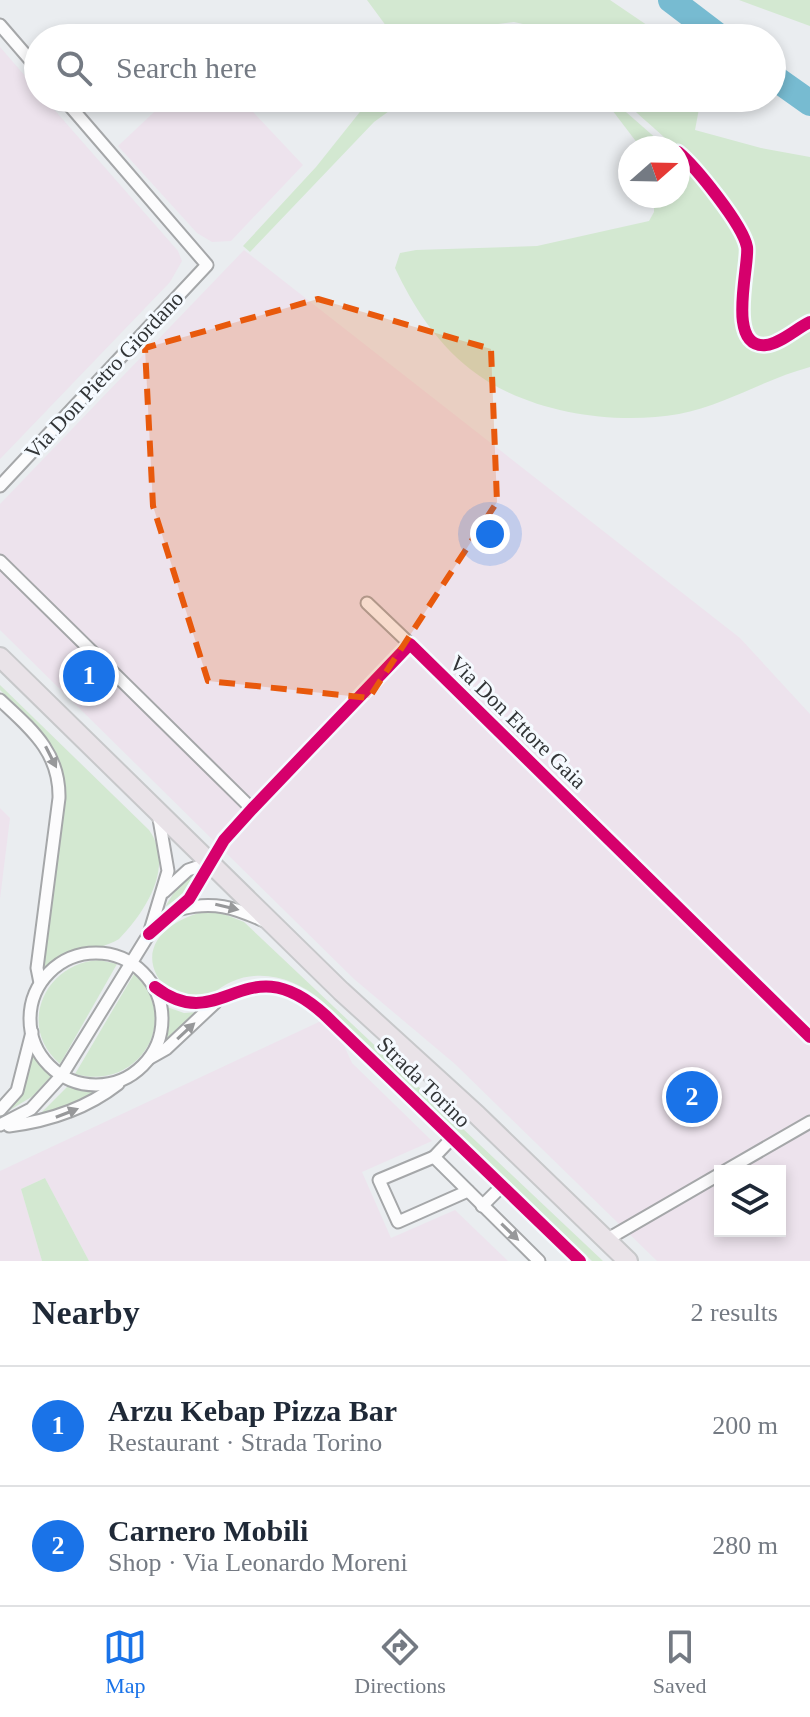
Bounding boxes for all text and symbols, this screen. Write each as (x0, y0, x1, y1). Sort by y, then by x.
search box (24, 24, 786, 112)
icon: search (52, 46, 96, 90)
text: Search here (116, 51, 257, 84)
north arrow (618, 136, 690, 208)
street label: Via Don Pietro Giordano (20, 286, 188, 464)
your location (470, 514, 510, 554)
pin: 1 (63, 646, 115, 706)
street label: Via Don Ettore Gaia (445, 650, 592, 794)
one-way arrow (45, 746, 58, 769)
one-way arrow (214, 902, 239, 914)
one-way arrow (176, 1022, 195, 1040)
street label: Strada Torino (372, 1031, 476, 1133)
pin: 2 (666, 1067, 718, 1127)
one-way arrow (55, 1106, 79, 1119)
map controls (714, 1165, 786, 1237)
button: layers (714, 1165, 786, 1237)
one-way arrow (500, 1223, 519, 1241)
text: Nearby (32, 1294, 140, 1331)
text: 2 results (691, 1298, 778, 1327)
text: Arzu Kebap Pizza Bar (108, 1394, 397, 1427)
text: 1 (52, 1411, 65, 1440)
text: 200 m (712, 1411, 778, 1440)
text: Restaurant · Strada Torino (108, 1428, 382, 1457)
text: Carnero Mobili (108, 1514, 308, 1547)
text: 2 (52, 1531, 65, 1560)
text: 280 m (712, 1531, 778, 1560)
text: Shop · Via Leonardo Moreni (108, 1548, 408, 1577)
tab: Map (103, 1625, 147, 1699)
tab: Directions (354, 1625, 446, 1699)
tab: Saved (653, 1625, 707, 1699)

